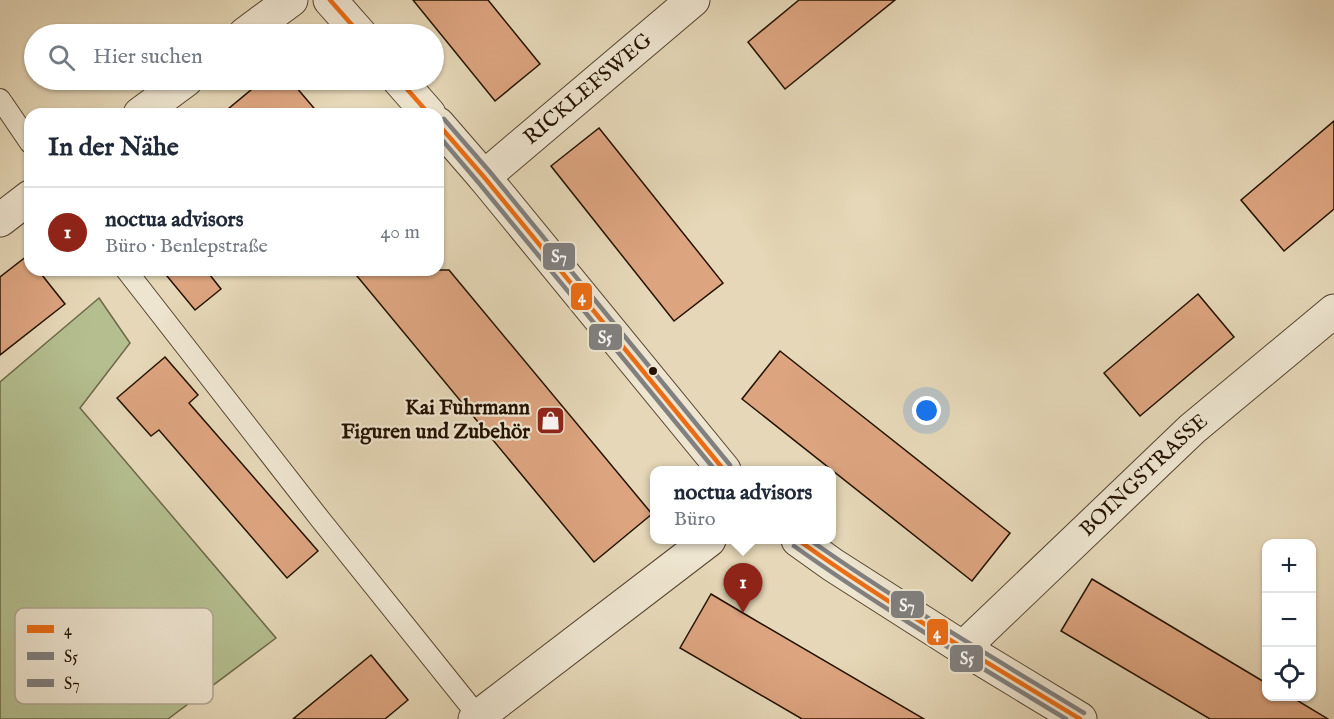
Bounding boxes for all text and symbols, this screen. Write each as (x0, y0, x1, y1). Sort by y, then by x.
search box (24, 24, 444, 90)
street label: RICKLEFSWEG (518, 27, 658, 151)
icon: search (45, 41, 78, 74)
text: Hier suchen (93, 43, 203, 71)
text: In der Nähe (48, 131, 179, 164)
text: noctua advisors (105, 206, 243, 234)
text: 1 (64, 220, 71, 245)
text: 40 m (381, 220, 420, 245)
text: Büro · Benlepstraße (105, 234, 268, 259)
line badge: S7 (542, 242, 576, 271)
text: S7 (551, 248, 567, 268)
line badge: 4 (570, 282, 593, 311)
text: 4 (578, 288, 587, 308)
line badge: S5 (588, 323, 623, 351)
text: S5 (598, 329, 612, 349)
unlabelled marker (647, 365, 659, 377)
place label: Kai Fuhrmann Figuren und Zubehör (341, 395, 530, 446)
your location (912, 396, 941, 425)
shop icon: Kai Fuhrmann Figuren und Zubehör (535, 404, 567, 436)
street label: BOINGSTRASSE (1074, 408, 1213, 543)
popup (650, 466, 836, 544)
text: noctua advisors (674, 479, 812, 507)
text: Büro (674, 507, 716, 532)
map controls (1262, 539, 1316, 701)
button: + (1262, 539, 1316, 593)
pin: 1 (724, 564, 762, 613)
line badge: S7 (890, 590, 925, 619)
button: − (1262, 593, 1316, 647)
text: S7 (899, 597, 915, 617)
legend (15, 608, 213, 704)
line badge: 4 (926, 618, 949, 646)
text: 4 (64, 621, 72, 641)
text: 4 (933, 624, 942, 644)
line badge: S5 (949, 644, 984, 673)
button: locate (1262, 647, 1316, 701)
text: S5 (64, 648, 78, 668)
text: S5 (960, 650, 974, 670)
text: S7 (64, 675, 80, 695)

